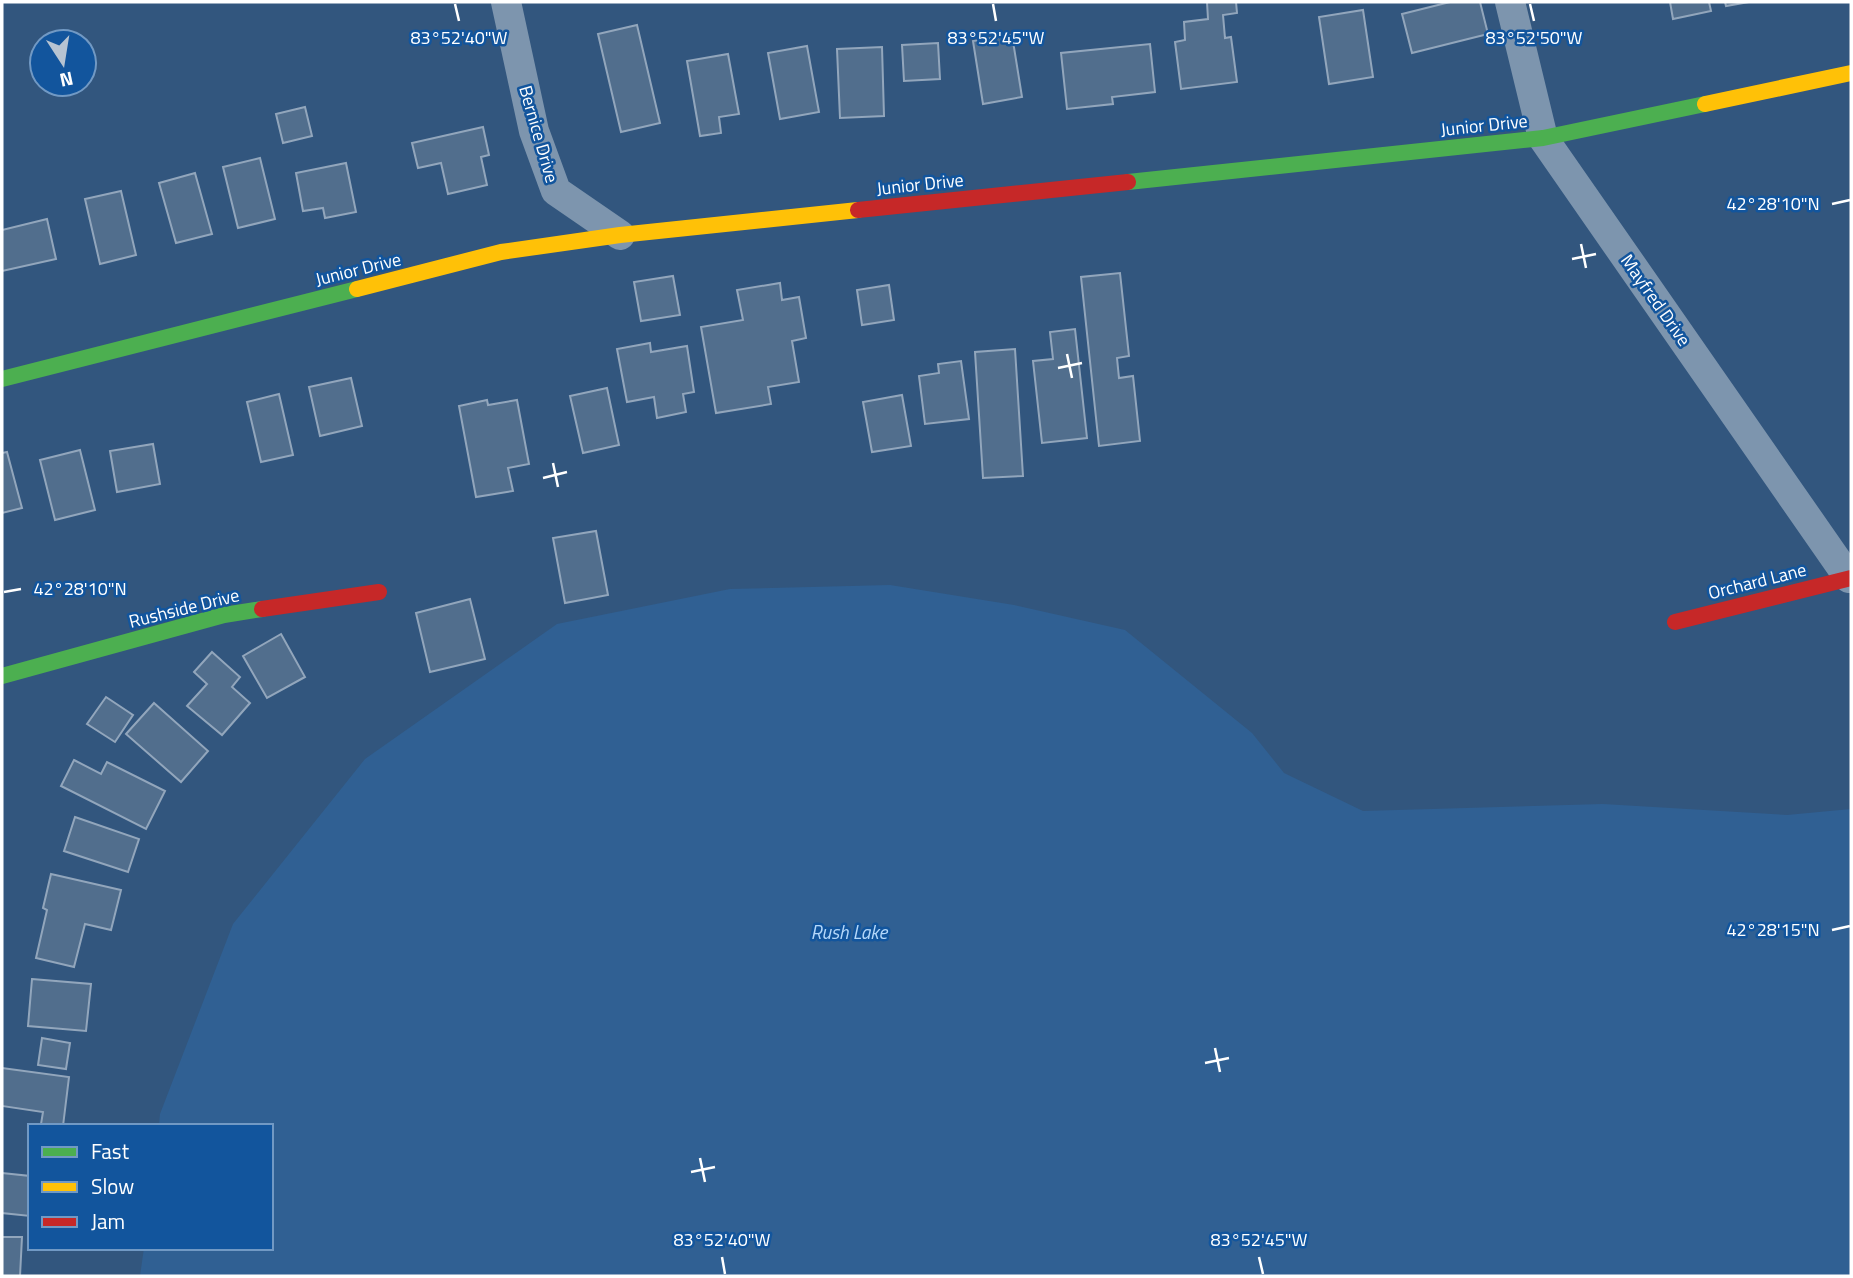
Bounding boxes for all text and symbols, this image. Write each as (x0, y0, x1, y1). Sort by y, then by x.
text: 83°52'40"W (411, 24, 508, 51)
text: 83°52'45"W (948, 24, 1045, 51)
text: 83°52'50"W (1486, 24, 1583, 51)
north arrow (28, 28, 98, 98)
text: N (57, 65, 76, 96)
street label: Bernice Drive (512, 82, 566, 186)
street label: Junior Drive (1439, 107, 1529, 143)
street label: Junior Drive (875, 166, 965, 202)
text: 42°28'10"N (1726, 190, 1820, 217)
street label: Junior Drive (312, 245, 404, 293)
street label: Mayfred Drive (1614, 249, 1698, 351)
street label: Orchard Lane (1705, 556, 1809, 606)
text: 42°28'10"N (33, 575, 127, 602)
street label: Rushside Drive (126, 581, 242, 635)
text: 42°28'15"N (1726, 916, 1820, 943)
water label: Rush Lake (811, 917, 888, 946)
legend (28, 1124, 273, 1250)
text: Fast (91, 1135, 130, 1167)
text: Slow (91, 1170, 134, 1202)
text: Jam (91, 1205, 125, 1237)
text: 83°52'40"W (674, 1226, 771, 1253)
text: 83°52'45"W (1211, 1226, 1308, 1253)

